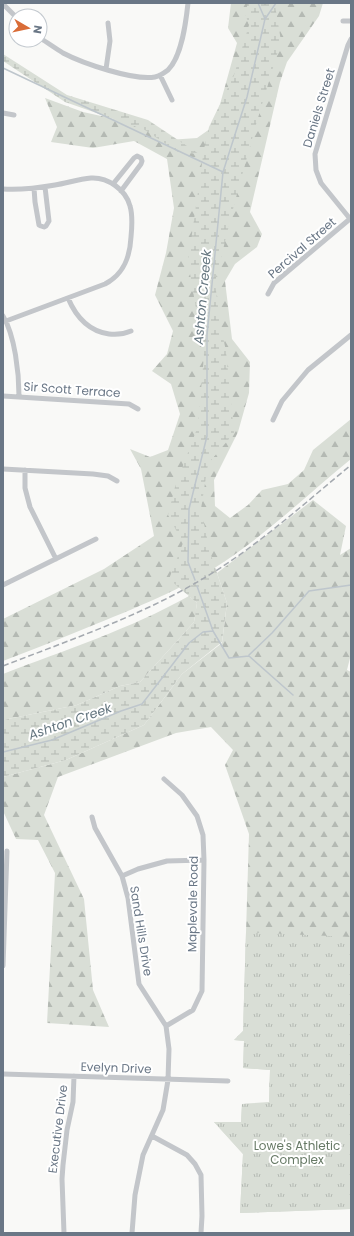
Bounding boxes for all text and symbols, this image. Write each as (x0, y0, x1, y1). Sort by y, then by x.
north arrow (8, 8, 48, 48)
text: N (29, 24, 46, 35)
street label: Daniels Street (298, 66, 339, 150)
street label: Percival Street (264, 213, 339, 282)
water label: Ashton Creeek (189, 248, 216, 346)
street label: Sir Scott Terrace (23, 378, 121, 401)
water label: Ashton Creek (25, 698, 116, 745)
street label: Maplevale Road (183, 856, 202, 952)
street label: Sand Hills Drive (126, 885, 157, 977)
street label: Evelyn Drive (80, 1058, 152, 1077)
street label: Executive Drive (44, 1084, 71, 1174)
park label: Lowe's Athletic Complex (254, 1137, 340, 1168)

